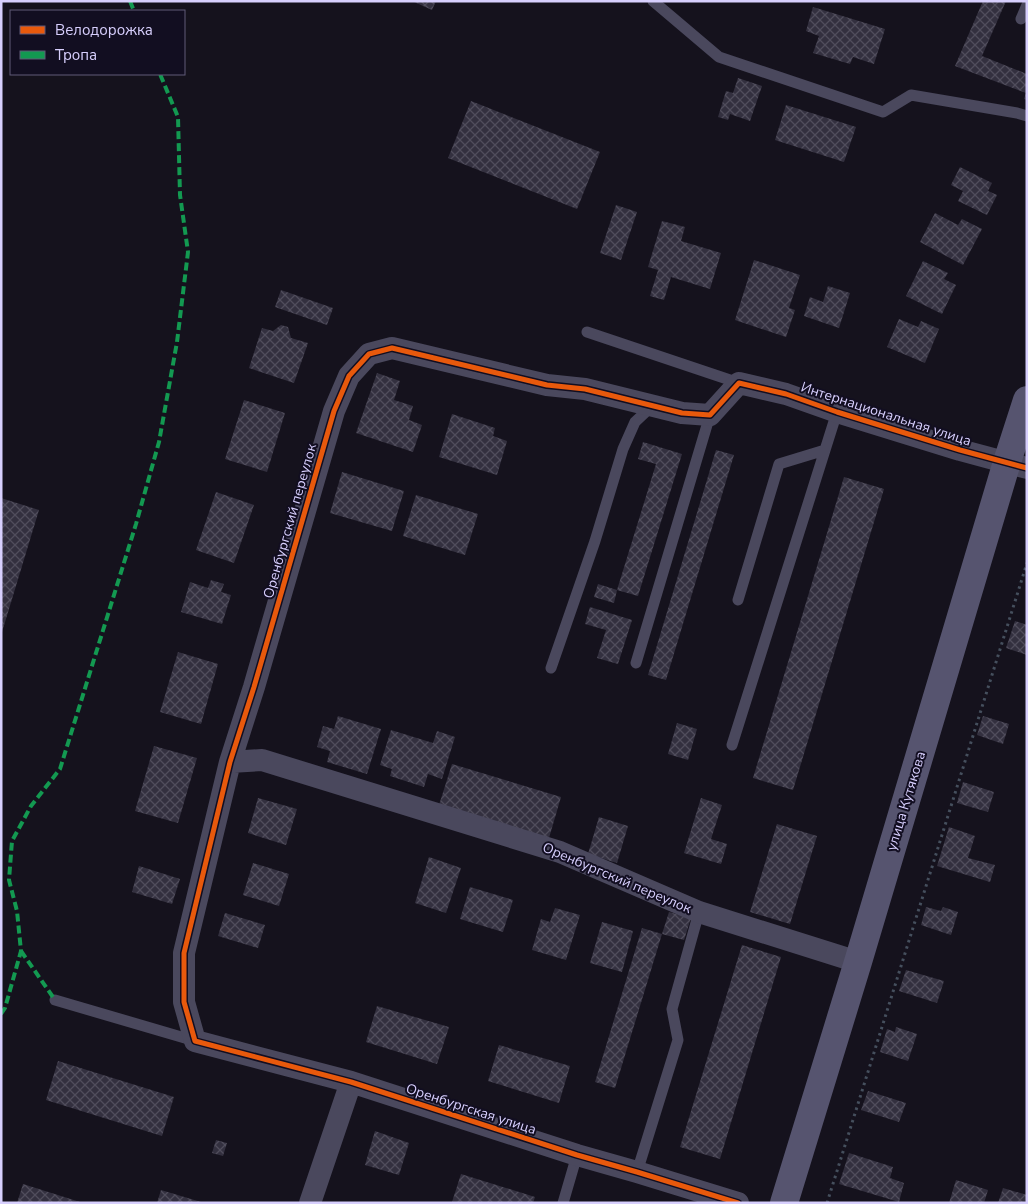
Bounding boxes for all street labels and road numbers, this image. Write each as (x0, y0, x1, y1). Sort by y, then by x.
street label: Интернациональная улица (798, 377, 974, 451)
street label: Оренбургский переулок (259, 441, 321, 601)
street label: улица Кутякова (882, 749, 930, 853)
street label: Оренбургский переулок (540, 838, 695, 918)
street label: Оренбургская улица (403, 1079, 539, 1139)

